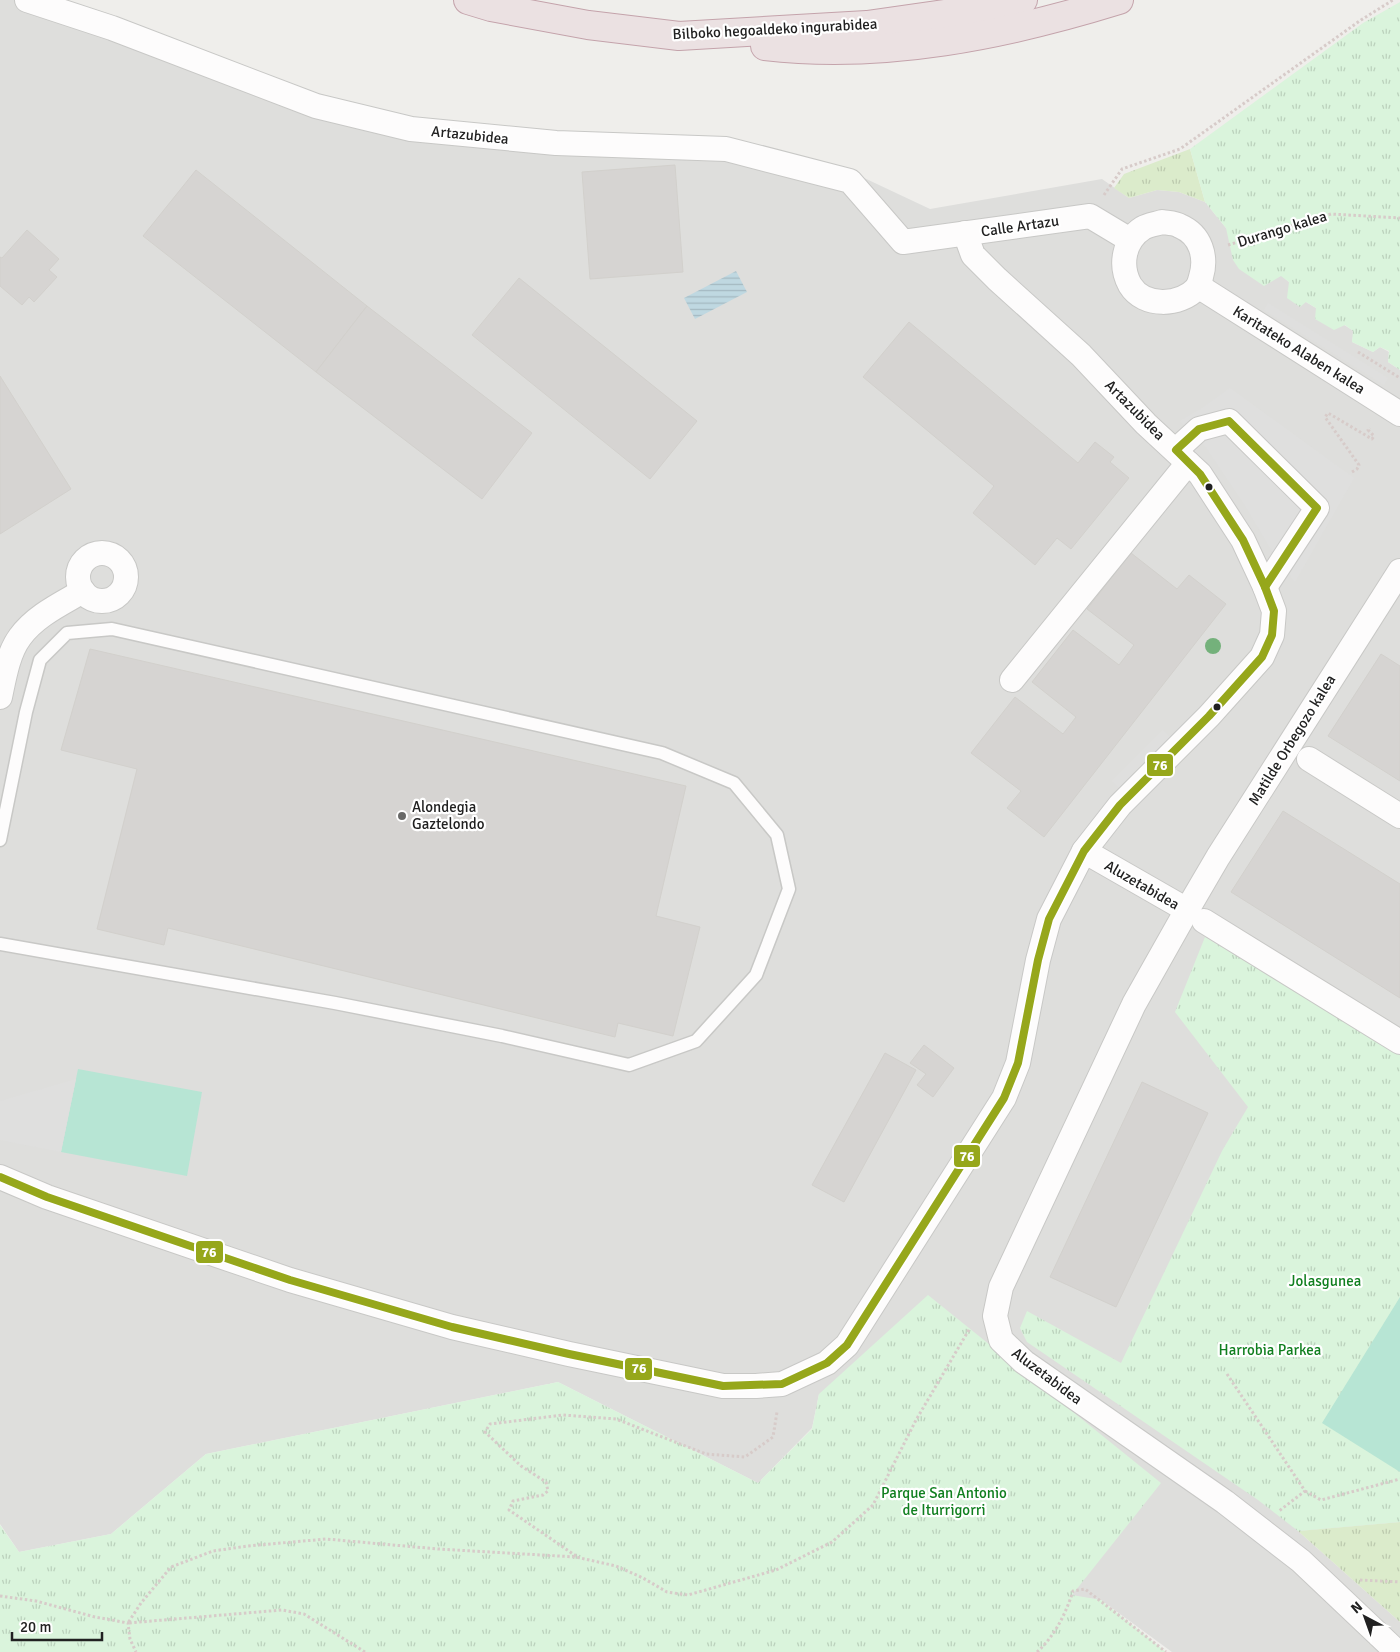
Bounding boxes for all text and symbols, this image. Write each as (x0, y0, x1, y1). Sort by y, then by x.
street label: Bilboko hegoaldeko ingurabidea (672, 15, 878, 43)
street label: Artazubidea (430, 122, 510, 148)
street label: Durango kalea (1235, 207, 1329, 251)
street label: Calle Artazu (980, 212, 1060, 240)
street label: Karitateko Alaben kalea (1230, 302, 1368, 398)
street label: Artazubidea (1101, 376, 1169, 444)
unlabelled marker (1204, 482, 1214, 492)
street label: Matilde Orbegozo kalea (1245, 671, 1339, 809)
unlabelled marker (1212, 702, 1222, 712)
line badge: 76 (1146, 753, 1174, 777)
text: 76 (1152, 757, 1168, 774)
place label: Alondegia Gaztelondo (412, 798, 485, 833)
marker: Alondegia Gaztelondo (396, 810, 408, 822)
street label: Aluzetabidea (1101, 856, 1183, 914)
line badge: 76 (953, 1144, 981, 1168)
text: 76 (959, 1148, 975, 1165)
line badge: 76 (195, 1240, 224, 1264)
text: 76 (201, 1244, 217, 1261)
park label: Jolasgunea (1289, 1272, 1361, 1290)
park label: Harrobia Parkea (1219, 1341, 1321, 1359)
street label: Aluzetabidea (1008, 1344, 1086, 1408)
line badge: 76 (624, 1357, 653, 1381)
text: 76 (631, 1360, 647, 1377)
park label: Parque San Antonio de Iturrigorri (881, 1484, 1007, 1519)
north arrow (1340, 1592, 1390, 1642)
text: N (1348, 1598, 1366, 1617)
scale bar (12, 1610, 102, 1642)
text: 20 m (20, 1618, 51, 1636)

